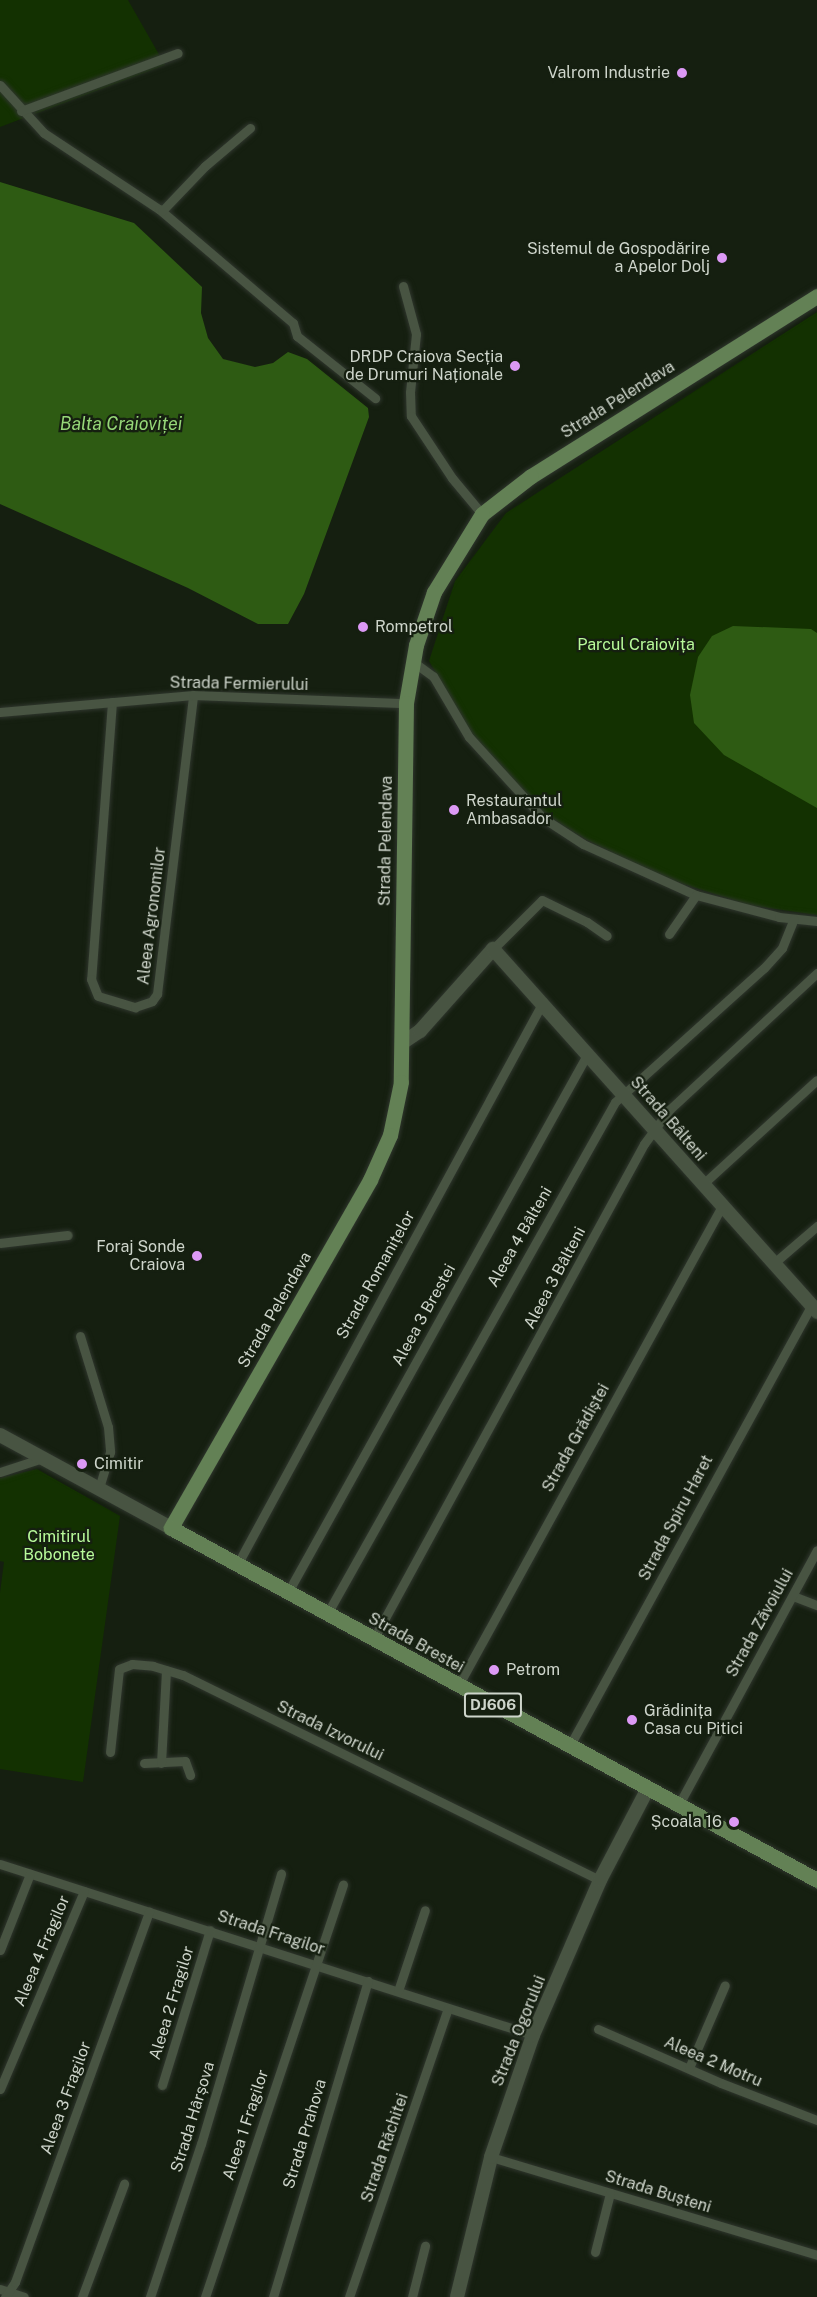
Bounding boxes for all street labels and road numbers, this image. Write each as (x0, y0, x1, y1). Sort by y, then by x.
street label: Strada Pelendava (558, 357, 678, 443)
street label: Strada Fermierului (169, 673, 309, 695)
street label: Strada Pelendava (375, 776, 397, 906)
street label: Aleea Agronomilor (134, 846, 170, 986)
street label: Strada Bâlteni (626, 1073, 710, 1165)
street label: Aleea 4 Bâlteni (484, 1183, 556, 1291)
street label: Strada Romanițelor (333, 1207, 419, 1343)
street label: Aleea 3 Bâlteni (520, 1224, 590, 1332)
street label: Strada Pelendava (234, 1249, 316, 1371)
street label: Aleea 3 Brestei (388, 1261, 460, 1369)
street label: Strada Grădiștei (538, 1381, 614, 1495)
street label: Strada Spiru Haret (635, 1452, 717, 1584)
street label: Strada Zăvoiului (722, 1566, 798, 1680)
street label: Strada Brestei (365, 1609, 467, 1677)
road number: DJ606 (463, 1693, 523, 1717)
street label: Strada Izvorului (274, 1697, 386, 1765)
street label: Aleea 4 Fragilor (10, 1893, 74, 2009)
street label: Strada Fragilor (215, 1907, 327, 1959)
street label: Aleea 2 Fragilor (146, 1944, 198, 2062)
street label: Strada Ogorului (488, 1973, 550, 2089)
street label: Aleea 2 Motru (661, 2033, 765, 2091)
street label: Aleea 3 Fragilor (37, 2039, 95, 2157)
street label: Strada Hârșova (167, 2059, 219, 2175)
street label: Aleea 1 Fragilor (219, 2067, 273, 2183)
street label: Strada Prahova (279, 2077, 331, 2191)
street label: Strada Răchitei (357, 2091, 413, 2205)
street label: Strada Bușteni (603, 2167, 713, 2217)

